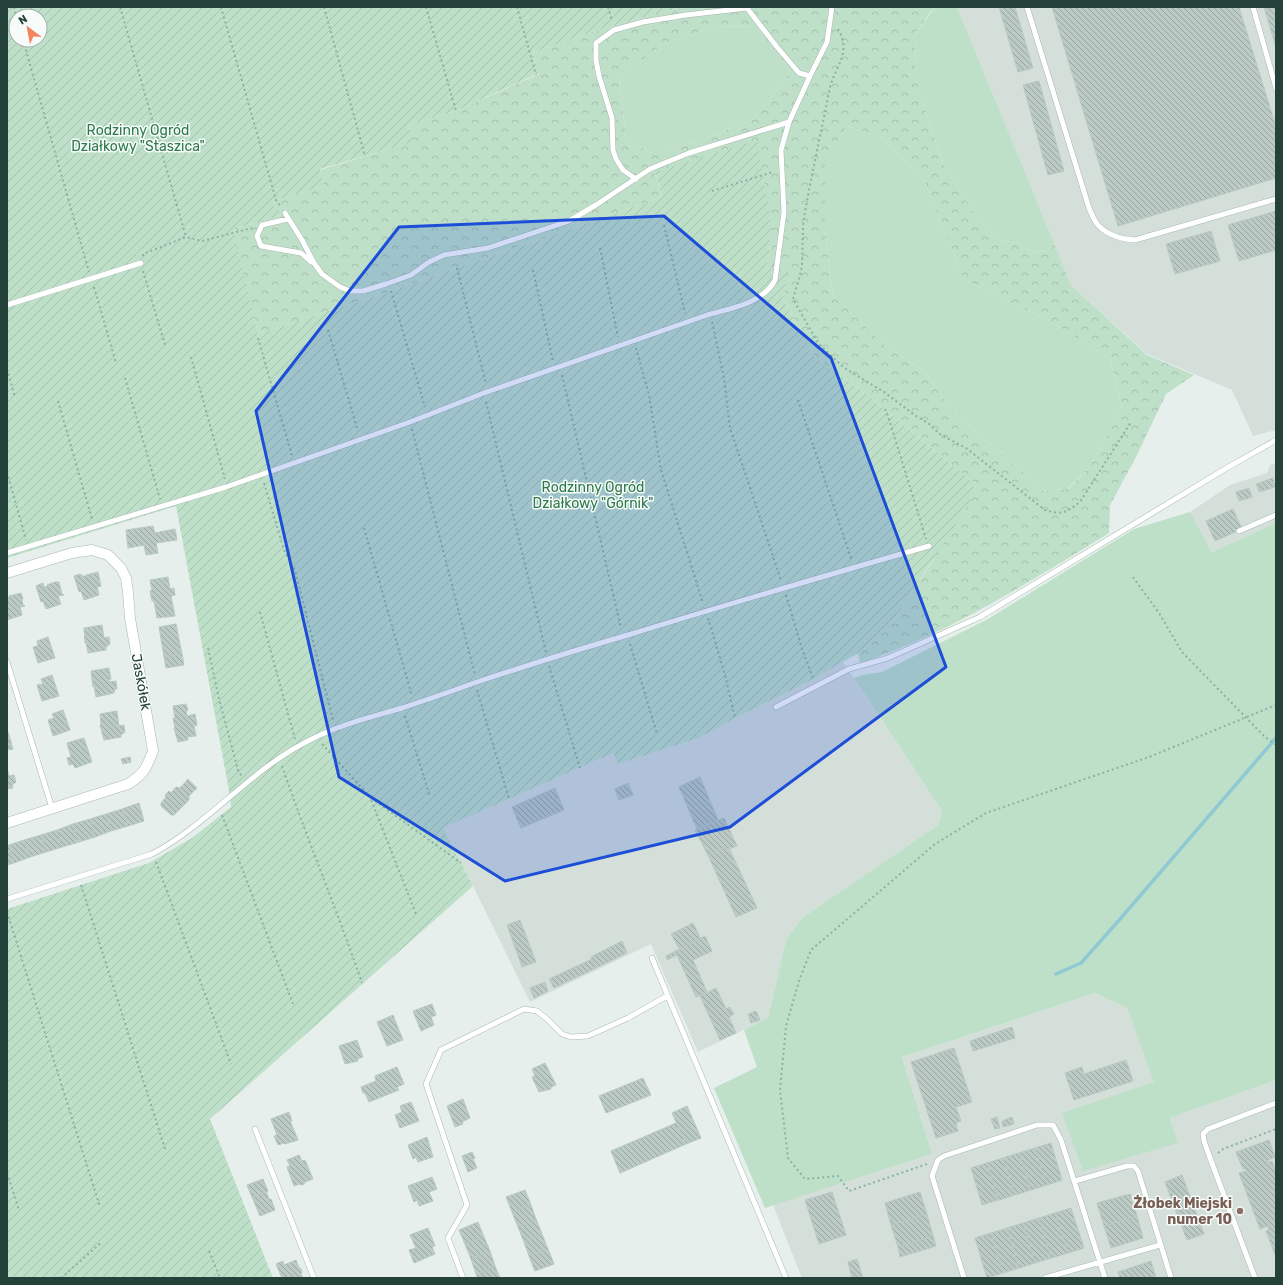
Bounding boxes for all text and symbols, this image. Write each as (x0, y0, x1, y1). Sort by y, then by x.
north arrow (8, 8, 48, 48)
text: N (16, 12, 30, 28)
park label: Rodzinny Ogród Działkowy "Staszica" (71, 122, 205, 155)
park label: Rodzinny Ogród Działkowy "Górnik" (533, 479, 653, 512)
street label: Jaskółek (128, 652, 154, 713)
place label: Żłobek Miejski numer 10 (1133, 1194, 1232, 1228)
marker: Żłobek Miejski numer 10 (1235, 1206, 1245, 1216)

